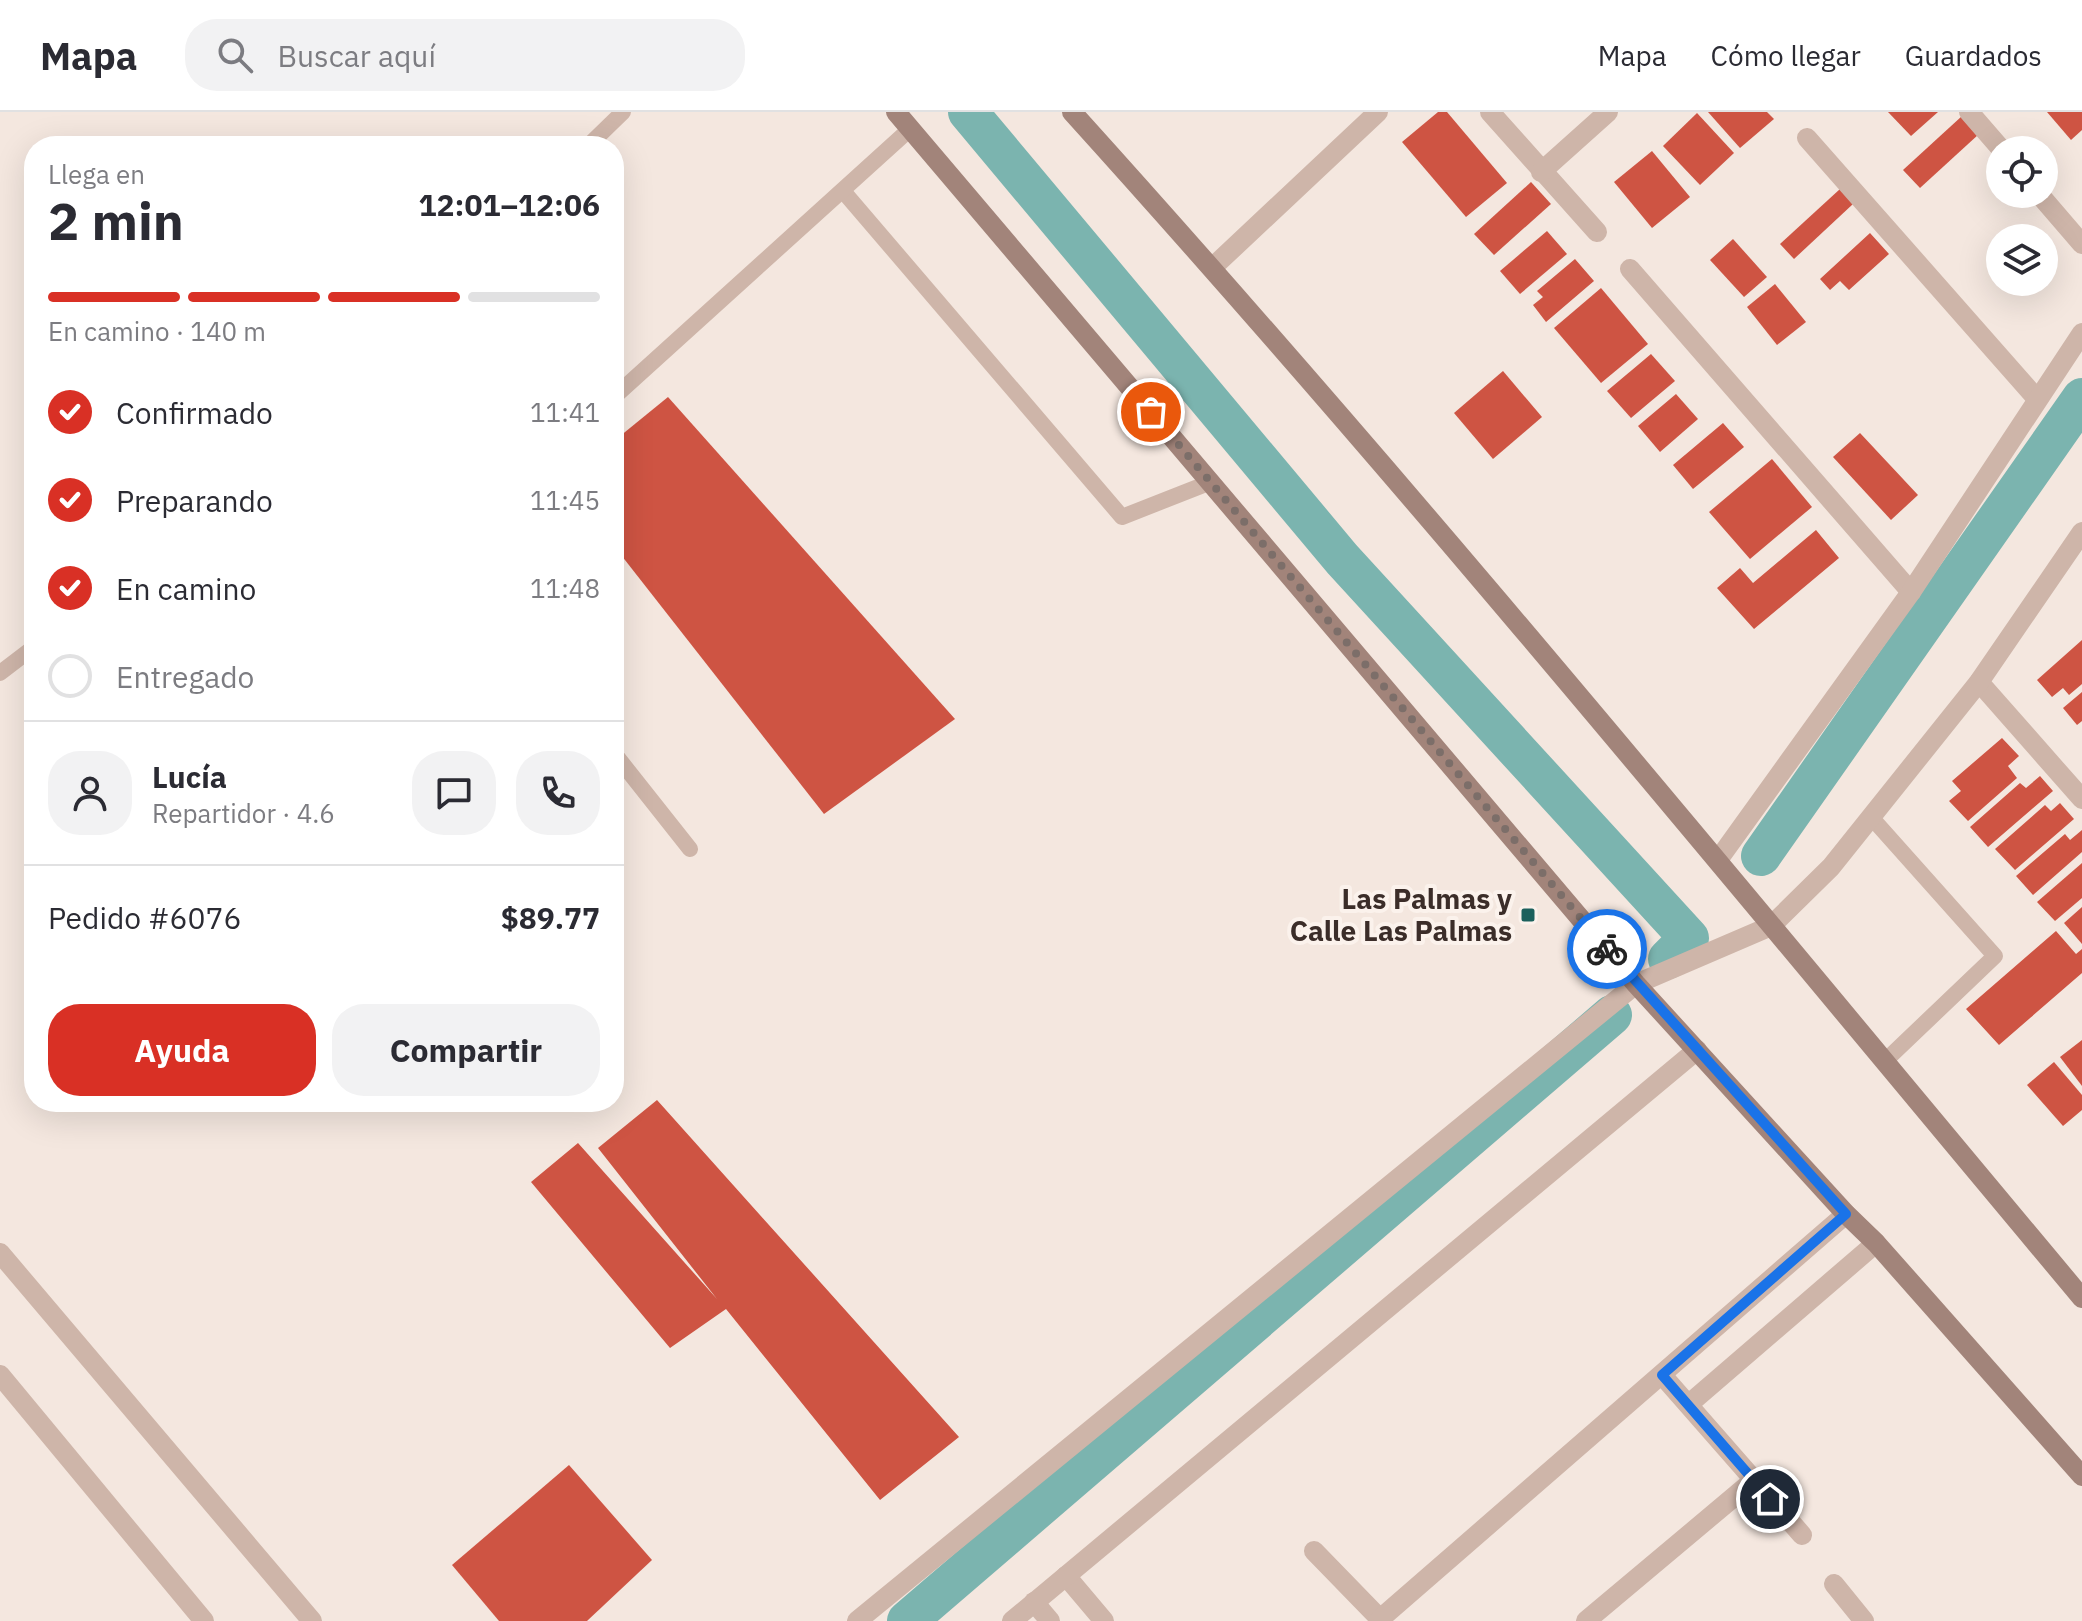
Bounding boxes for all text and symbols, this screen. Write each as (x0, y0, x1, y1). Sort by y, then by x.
search box (185, 19, 745, 91)
text: Mapa (40, 31, 137, 80)
icon: search (213, 33, 257, 77)
text: Buscar aquí (277, 36, 436, 75)
text: Mapa (1598, 37, 1667, 74)
text: Cómo llegar (1711, 37, 1861, 74)
text: Guardados (1905, 37, 2042, 74)
map controls (1986, 136, 2058, 296)
button: locate (1986, 136, 2058, 208)
text: Llega en (48, 157, 145, 191)
text: 12:01–12:06 (419, 185, 600, 224)
text: 2 min (48, 187, 184, 254)
button: layers (1986, 224, 2058, 296)
text: En camino · 140 m (48, 314, 266, 348)
pin (1117, 378, 1185, 446)
icon: check (48, 390, 92, 434)
icon: bag (1129, 390, 1173, 434)
text: Confirmado (116, 393, 273, 432)
text: 11:41 (530, 395, 600, 429)
icon: check (48, 478, 92, 522)
text: Preparando (116, 481, 273, 520)
text: 11:45 (530, 483, 600, 517)
icon: check (48, 566, 92, 610)
text: En camino (116, 569, 256, 608)
text: 11:48 (530, 571, 600, 605)
text: Entregado (116, 657, 254, 696)
button: person (48, 751, 132, 835)
button: chat (412, 751, 496, 835)
button: phone (516, 751, 600, 835)
text: Lucía (152, 757, 227, 796)
text: Repartidor · 4.6 (152, 796, 335, 830)
place label: Las Palmas y Calle Las Palmas (1290, 880, 1512, 949)
text: Pedido #6076 (48, 898, 242, 937)
text: $89.77 (501, 898, 600, 937)
marker: Las Palmas y Calle Las Palmas (1519, 906, 1537, 924)
courier (1567, 909, 1647, 989)
icon: bike (1585, 927, 1629, 971)
button: Ayuda (48, 1004, 316, 1096)
button: Compartir (332, 1004, 600, 1096)
pin (1736, 1465, 1804, 1533)
icon: home (1748, 1477, 1792, 1521)

